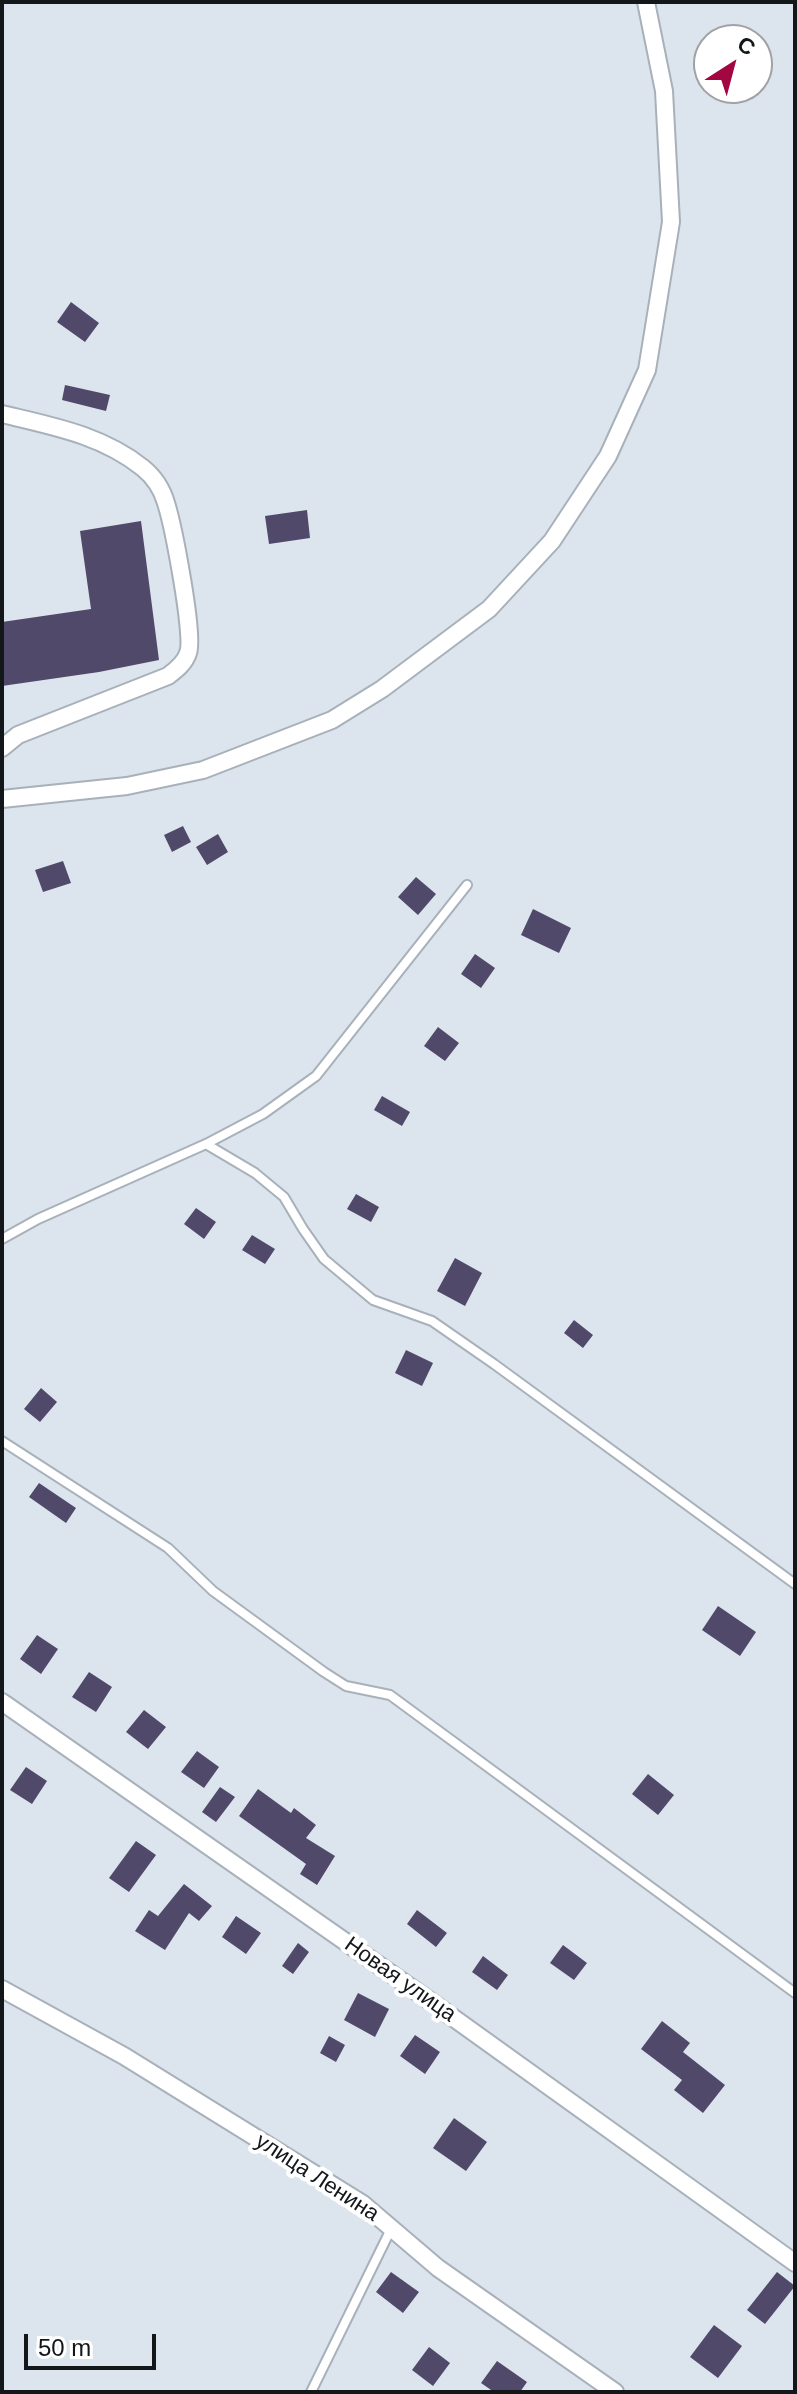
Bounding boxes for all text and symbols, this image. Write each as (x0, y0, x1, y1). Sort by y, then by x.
north arrow (693, 24, 773, 104)
text: С (732, 31, 760, 61)
street label: Новая улица (339, 1932, 461, 2028)
street label: улица Ленина (250, 2128, 384, 2228)
scale bar (28, 2318, 160, 2368)
text: 50 m (38, 2334, 91, 2361)

